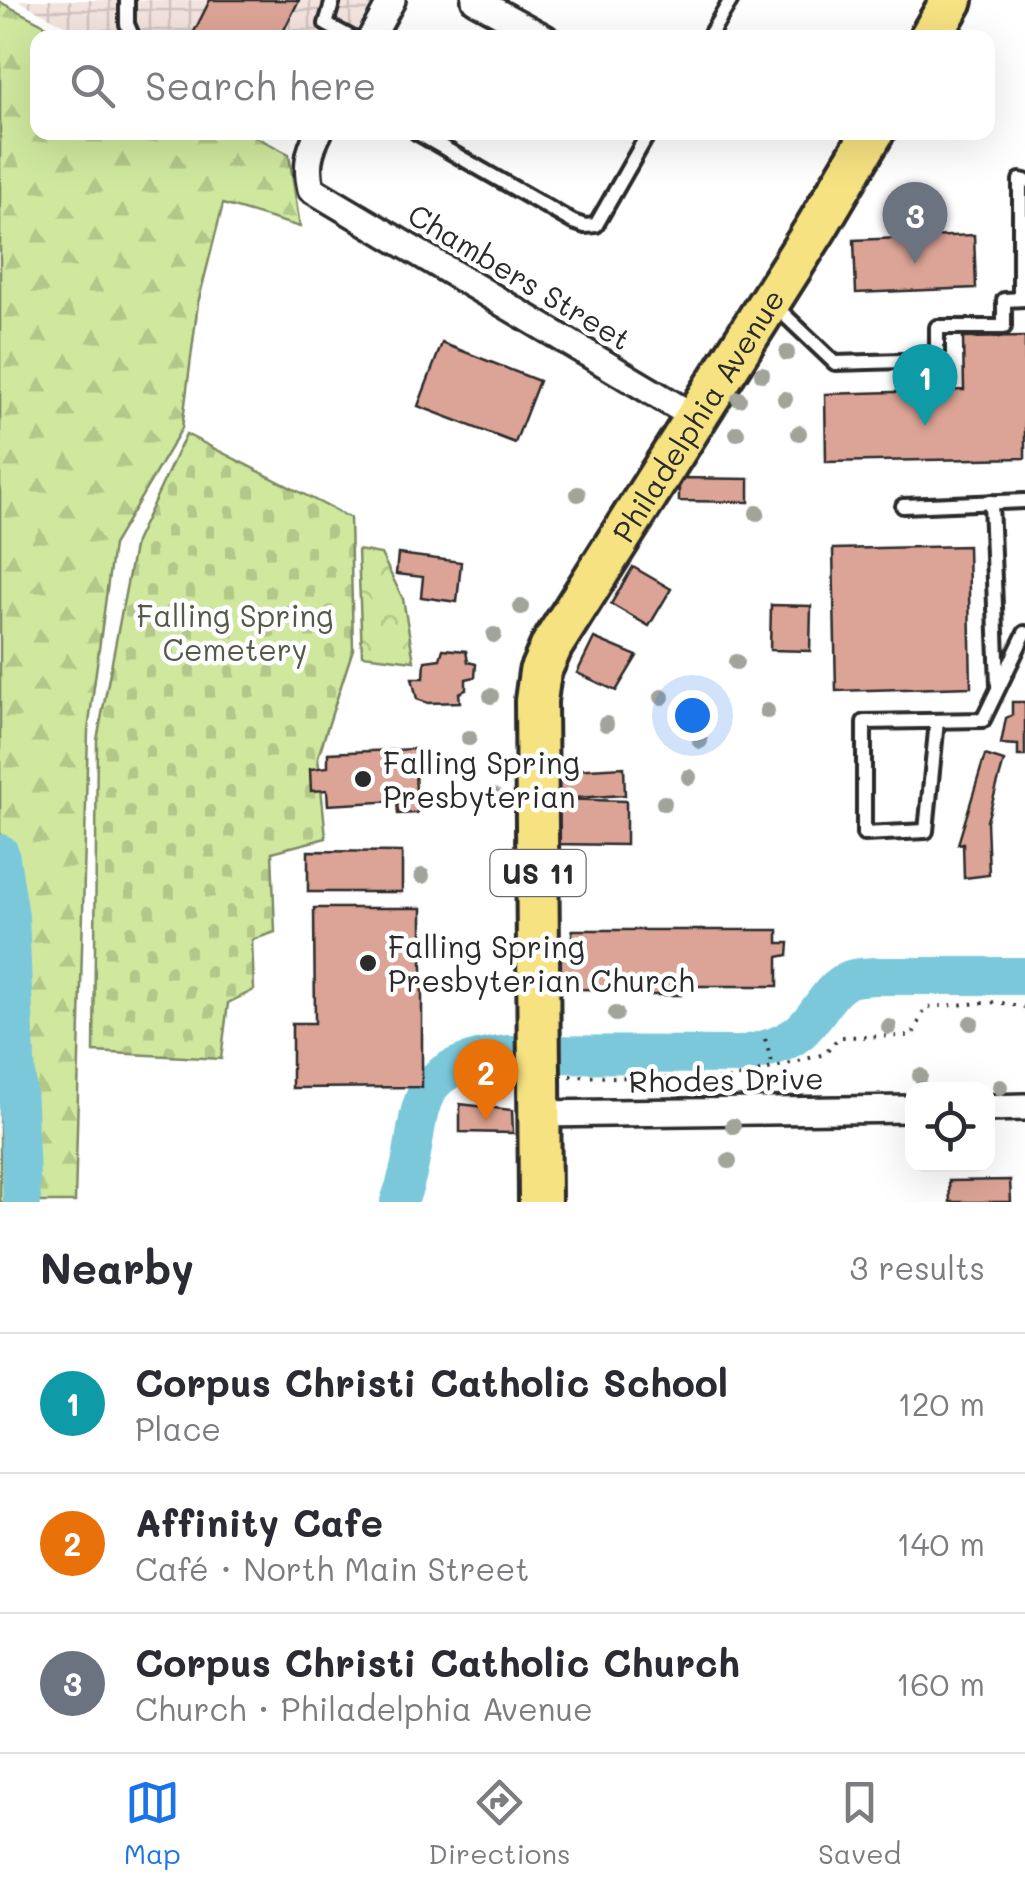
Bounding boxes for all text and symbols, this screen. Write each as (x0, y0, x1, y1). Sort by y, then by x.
search box (30, 30, 995, 140)
icon: search (65, 58, 120, 113)
text: Search here (145, 60, 376, 110)
pin: 3 (882, 182, 948, 264)
street label: Chambers Street (401, 194, 639, 358)
street label: Philadelphia Avenue (602, 281, 793, 549)
pin: 1 (892, 344, 958, 426)
park label: Falling Spring Cemetery (137, 595, 333, 669)
your location (667, 690, 718, 741)
place label: Falling Spring Presbyterian (383, 742, 580, 816)
marker: Falling Spring Presbyterian (352, 768, 374, 790)
road number: US 11 (490, 850, 586, 896)
place label: Falling Spring Presbyterian Church (388, 926, 695, 1000)
marker: Falling Spring Presbyterian Church (357, 952, 379, 974)
pin: 2 (454, 1038, 518, 1121)
street label: Rhodes Drive (628, 1057, 824, 1101)
map controls (905, 1082, 995, 1172)
button: locate (905, 1082, 995, 1172)
text: Nearby (40, 1240, 194, 1295)
text: 3 results (849, 1246, 985, 1288)
text: Corpus Christi Catholic School (135, 1357, 728, 1407)
text: 1 (65, 1382, 80, 1424)
text: 120 m (897, 1382, 985, 1424)
text: Place (135, 1407, 221, 1449)
text: Affinity Cafe (135, 1497, 383, 1547)
text: 2 (64, 1522, 81, 1564)
text: 140 m (896, 1522, 985, 1564)
text: Café · North Main Street (135, 1547, 529, 1589)
text: Corpus Christi Catholic Church (135, 1637, 740, 1687)
text: 3 (63, 1662, 82, 1704)
text: 160 m (896, 1662, 985, 1704)
text: Church · Philadelphia Avenue (135, 1687, 593, 1729)
tab: Map (124, 1775, 181, 1871)
tab: Directions (428, 1775, 571, 1871)
tab: Saved (818, 1775, 901, 1871)

